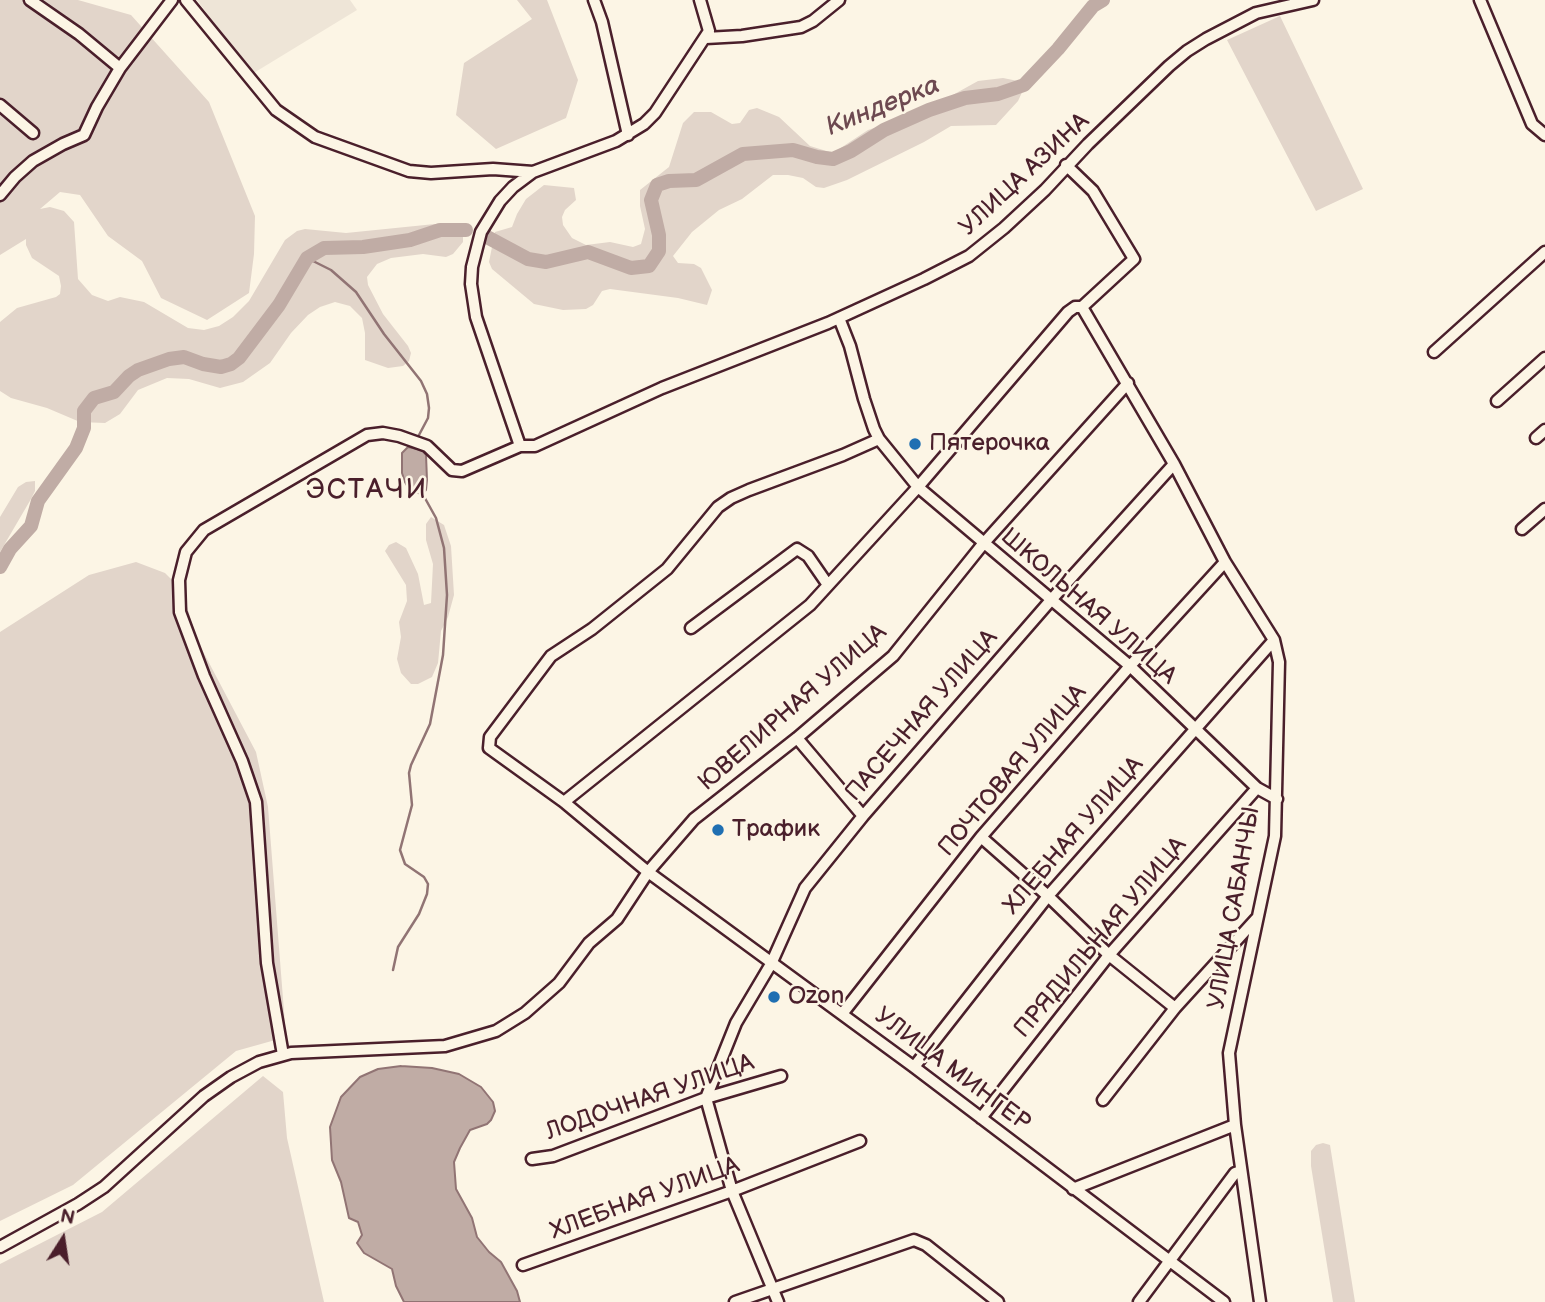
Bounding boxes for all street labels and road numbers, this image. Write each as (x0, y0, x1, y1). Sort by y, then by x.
street label: УЛИЦА АЗИНА (954, 108, 1096, 242)
street label: ШКОЛЬНАЯ УЛИЦА (994, 523, 1182, 691)
street label: ЮВЕЛИРНАЯ УЛИЦА (693, 618, 893, 798)
street label: ПАСЕЧНАЯ УЛИЦА (840, 624, 1004, 808)
street label: ПОЧТОВАЯ УЛИЦА (933, 679, 1093, 863)
street label: ХЛЕБНАЯ УЛИЦА (998, 751, 1150, 921)
street label: УЛИЦА САБАНЧЫ (1203, 804, 1267, 1012)
street label: ПРЯДИЛЬНАЯ УЛИЦА (1009, 832, 1193, 1044)
street label: УЛИЦА МИНГЕР (868, 1002, 1036, 1138)
street label: ЛОДОЧНАЯ УЛИЦА (542, 1049, 758, 1147)
street label: ХЛЕБНАЯ УЛИЦА (546, 1151, 744, 1247)

